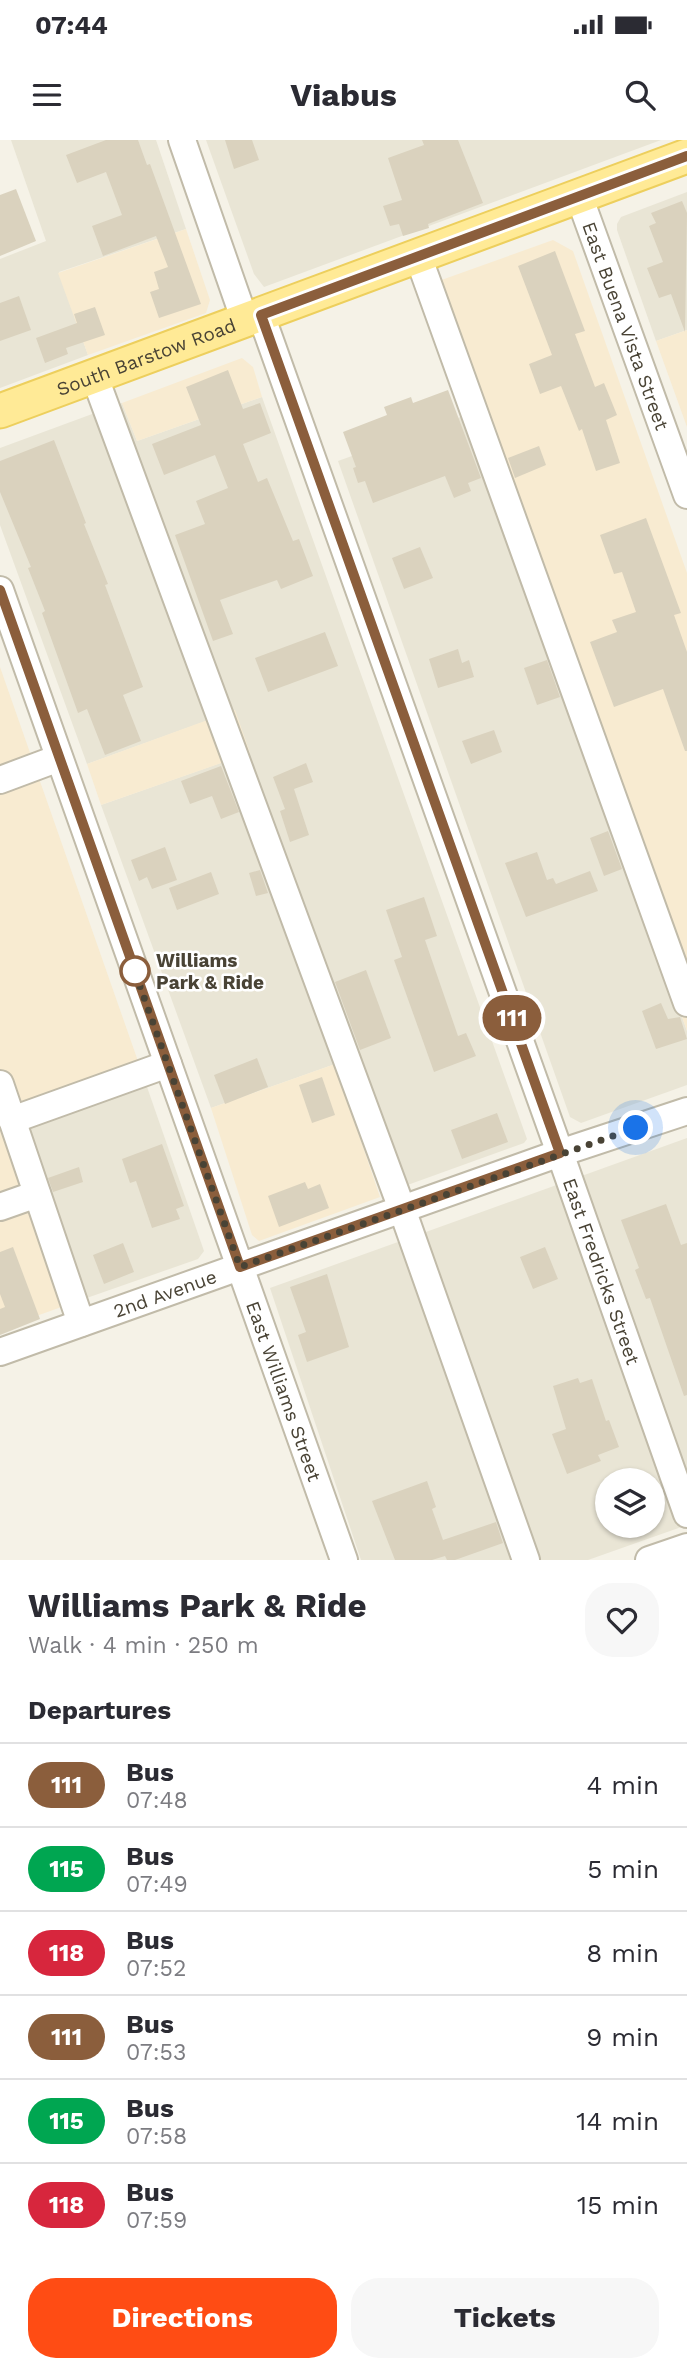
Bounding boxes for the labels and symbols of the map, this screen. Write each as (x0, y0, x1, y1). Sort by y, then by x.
street label: East Buena Vista Street (577, 219, 674, 433)
street label: South Barstow Road (54, 313, 239, 401)
place label: Williams Park & Ride (156, 949, 264, 994)
marker: Williams Park & Ride (120, 956, 150, 986)
line badge: 111 (472, 995, 552, 1041)
your location (618, 1110, 653, 1145)
street label: East Fredricks Street (558, 1175, 645, 1368)
street label: 2nd Avenue (110, 1265, 220, 1323)
street label: East Williams Street (241, 1298, 326, 1484)

